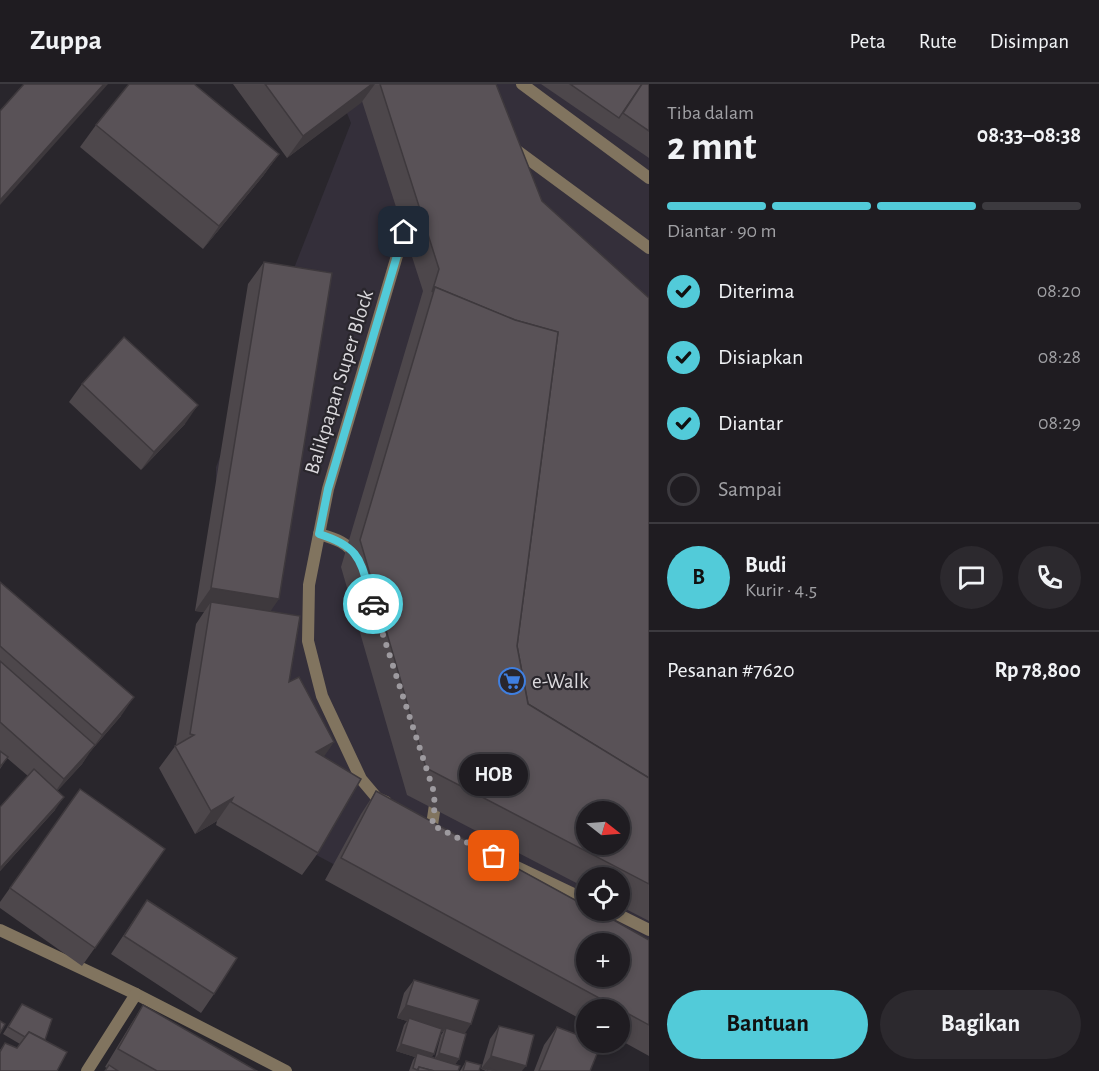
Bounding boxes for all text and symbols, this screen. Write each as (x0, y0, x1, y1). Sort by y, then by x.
text: Zuppa (30, 27, 102, 55)
text: Peta (850, 31, 886, 52)
text: Rute (919, 31, 957, 52)
text: Disimpan (990, 31, 1069, 52)
text: Tiba dalam (667, 103, 754, 123)
text: 08:33–08:38 (977, 124, 1081, 146)
text: 2 mnt (667, 128, 756, 167)
pin (378, 206, 429, 257)
icon: home (387, 215, 420, 248)
text: Diantar · 90 m (667, 221, 776, 241)
icon: check (667, 275, 700, 308)
text: Diterima (718, 280, 795, 302)
text: 08:20 (1037, 281, 1081, 301)
street label: Balikpapan Super Block (301, 287, 377, 477)
icon: check (667, 341, 700, 374)
text: Disiapkan (718, 346, 803, 368)
text: 08:28 (1038, 347, 1081, 367)
icon: check (667, 407, 700, 440)
text: Diantar (718, 412, 783, 434)
text: 08:29 (1038, 413, 1081, 433)
text: Sampai (718, 478, 782, 500)
button: chat (940, 546, 1003, 609)
button: phone (1018, 546, 1081, 609)
text: Budi (745, 554, 787, 576)
text: B (692, 566, 705, 588)
courier (343, 574, 403, 634)
text: Kurir · 4.5 (745, 580, 817, 600)
icon: car (357, 588, 390, 621)
text: Pesanan #7620 (667, 659, 795, 681)
text: Rp 78,800 (995, 659, 1081, 681)
supermarket icon: e-Walk (497, 666, 527, 696)
place label: e-Walk (532, 671, 589, 692)
callout: HOB (460, 754, 528, 796)
text: HOB (474, 765, 513, 785)
north arrow (576, 801, 630, 855)
map controls (576, 801, 630, 1053)
pin (468, 830, 519, 881)
icon: bag (477, 839, 510, 872)
button: locate (576, 867, 630, 921)
button: + (576, 933, 630, 987)
button: Bantuan (667, 990, 868, 1059)
button: Bagikan (880, 990, 1081, 1059)
button: − (576, 999, 630, 1053)

